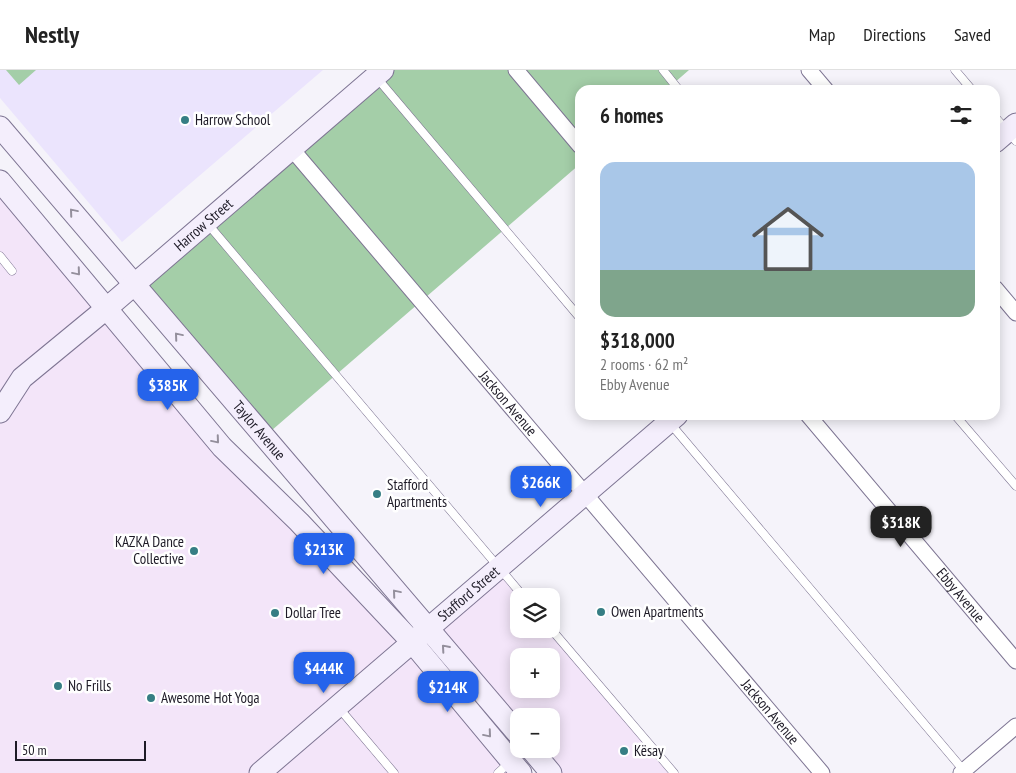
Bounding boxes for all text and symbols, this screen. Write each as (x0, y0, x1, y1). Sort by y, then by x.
text: Nestly (25, 19, 79, 50)
text: Map (809, 23, 835, 46)
text: Directions (863, 23, 926, 46)
text: Saved (954, 23, 991, 46)
icon: filters (947, 101, 975, 129)
text: 6 homes (600, 102, 663, 129)
place label: Harrow School (195, 110, 271, 129)
marker: Harrow School (179, 114, 191, 126)
street label: Harrow Street (170, 194, 236, 255)
icon: home (743, 194, 833, 284)
one-way arrow (70, 209, 78, 218)
one-way arrow (71, 266, 80, 275)
text: $318,000 (600, 327, 675, 354)
one-way arrow (175, 333, 183, 342)
text: 2 rooms · 62 m² (600, 354, 688, 374)
street label: Jackson Avenue (475, 366, 541, 440)
pin: $385K (133, 368, 203, 411)
text: Ebby Avenue (600, 374, 670, 394)
text: $385K (149, 375, 187, 395)
street label: Taylor Avenue (229, 397, 290, 464)
one-way arrow (210, 434, 218, 443)
pin: $266K (506, 466, 576, 508)
text: $266K (522, 472, 560, 492)
place label: Stafford Apartments (387, 475, 447, 511)
marker: Stafford Apartments (371, 488, 383, 500)
pin: $318K (866, 506, 936, 548)
text: $318K (882, 512, 920, 532)
place label: KAZKA Dance Collective (115, 532, 184, 568)
pin: $213K (289, 532, 359, 575)
text: $213K (305, 539, 343, 559)
marker: KAZKA Dance Collective (188, 545, 200, 557)
street label: Stafford Street (433, 562, 503, 625)
street label: Ebby Avenue (932, 564, 989, 626)
map controls (510, 588, 560, 758)
button: layers (510, 588, 560, 638)
one-way arrow (394, 590, 402, 599)
place label: Owen Apartments (611, 602, 703, 621)
place label: Dollar Tree (285, 603, 341, 622)
marker: Owen Apartments (595, 606, 607, 618)
marker: Dollar Tree (269, 607, 281, 619)
one-way arrow (442, 645, 450, 654)
button: + (510, 648, 560, 698)
pin: $444K (289, 652, 359, 694)
text: $444K (305, 658, 343, 678)
pin: $214K (413, 670, 483, 713)
street label: Jackson Avenue (737, 674, 804, 748)
place label: No Frills (68, 676, 111, 695)
text: $214K (429, 677, 467, 697)
marker: No Frills (52, 680, 64, 692)
place label: Awesome Hot Yoga (161, 688, 260, 707)
marker: Awesome Hot Yoga (145, 692, 157, 704)
button: − (510, 708, 560, 758)
one-way arrow (483, 728, 492, 737)
scale bar (15, 738, 146, 761)
text: 50 m (22, 741, 47, 759)
place label: Kësay (634, 741, 664, 760)
marker: Kësay (618, 745, 630, 757)

